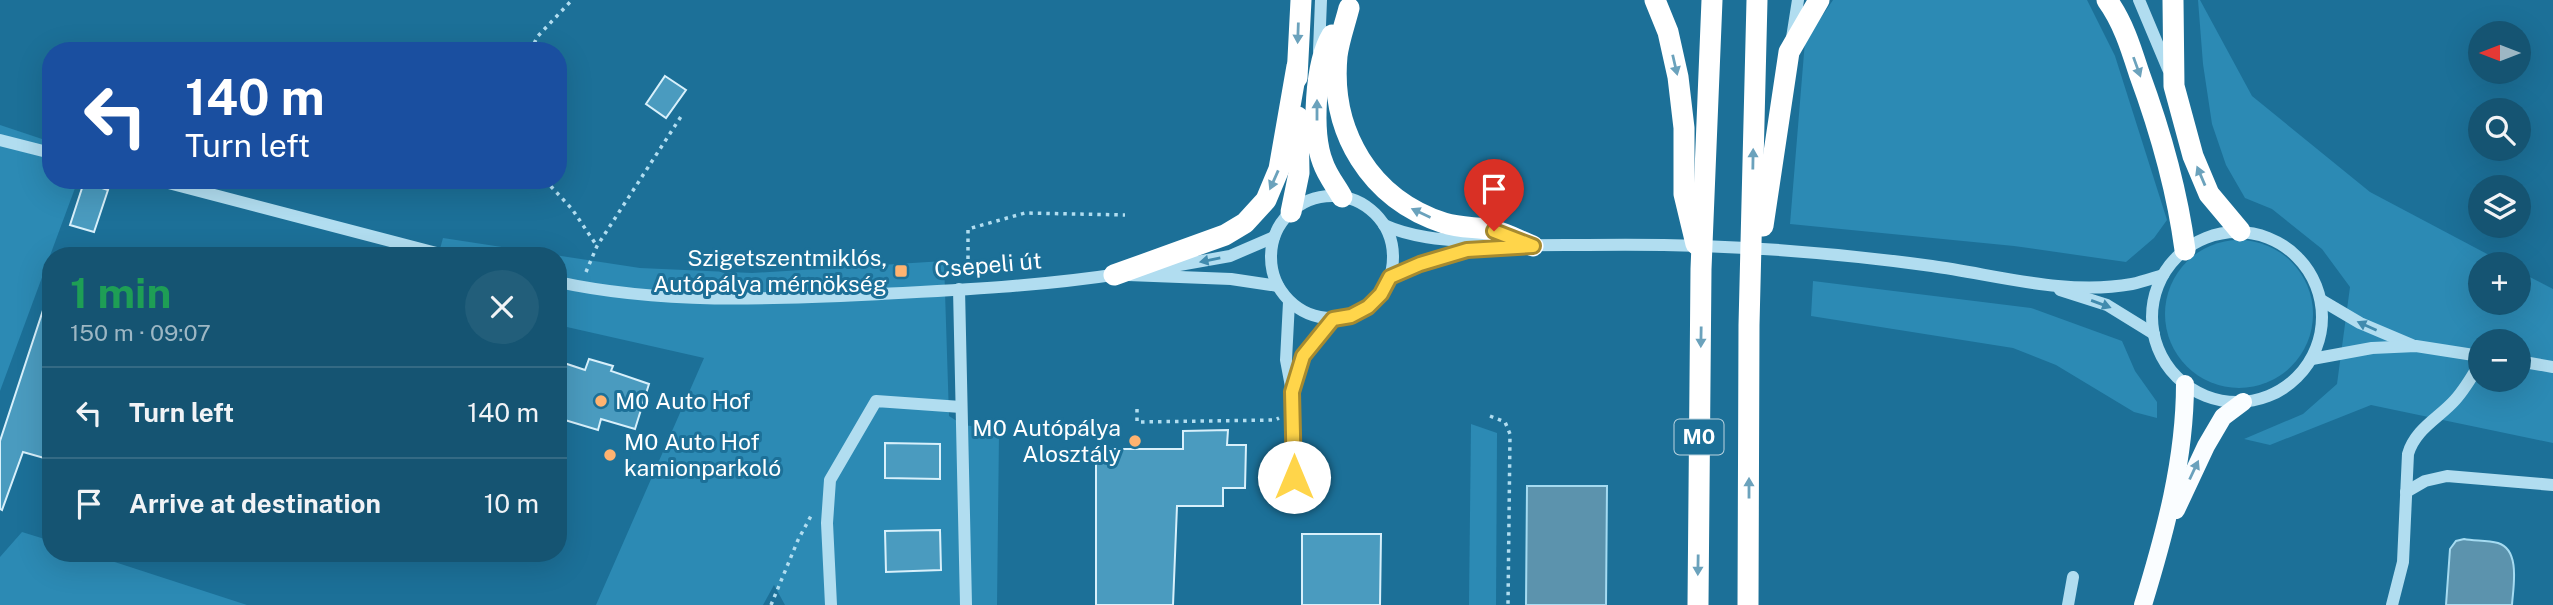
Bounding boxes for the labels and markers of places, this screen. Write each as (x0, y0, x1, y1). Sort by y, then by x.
pin (1464, 159, 1524, 231)
place label: Szigetszentmiklós, Autópálya mérnökség (653, 244, 887, 297)
marker: Szigetszentmiklós, Autópálya mérnökség (893, 263, 909, 279)
place label: M0 Auto Hof (615, 387, 751, 414)
marker: M0 Auto Hof (593, 393, 609, 409)
place label: M0 Autópálya Alosztály (972, 414, 1121, 467)
place label: M0 Auto Hof kamionparkoló (624, 428, 781, 481)
marker: M0 Autópálya Alosztály (1127, 433, 1143, 449)
marker: M0 Auto Hof kamionparkoló (602, 447, 618, 463)

